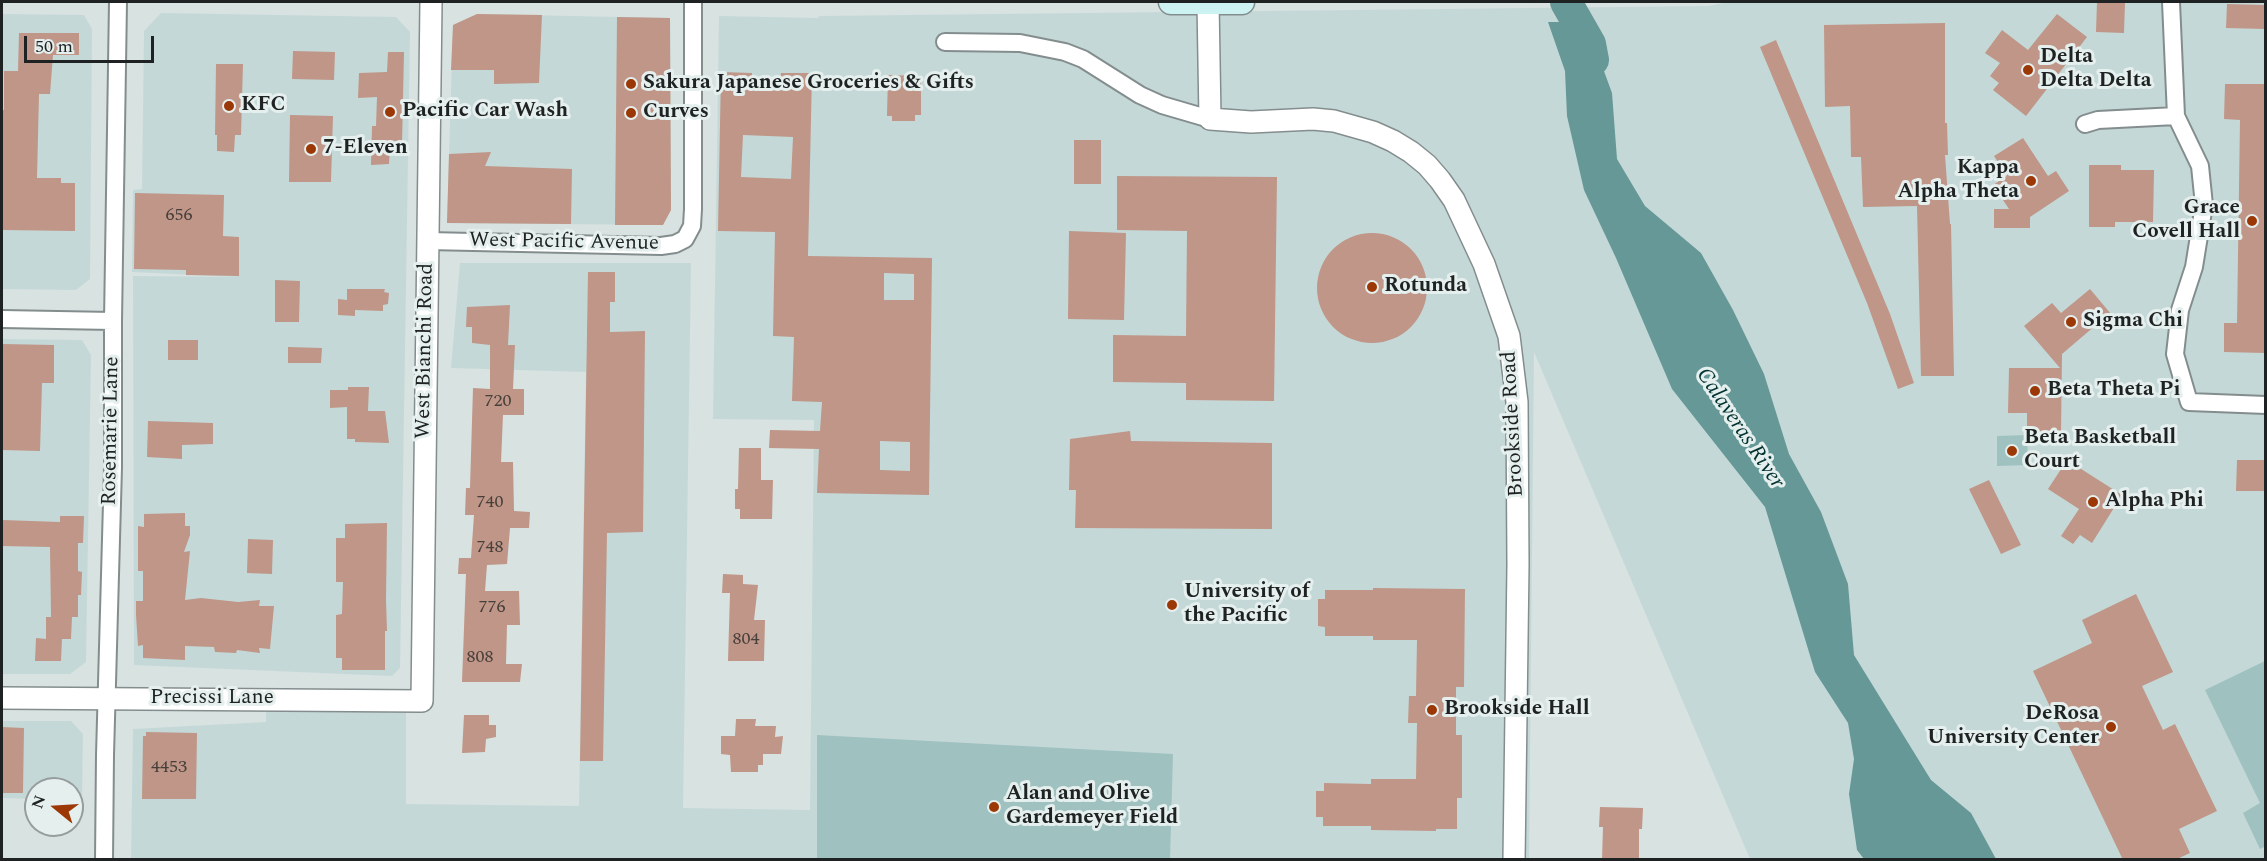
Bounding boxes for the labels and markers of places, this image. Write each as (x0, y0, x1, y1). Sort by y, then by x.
place label: Delta Delta Delta (2040, 45, 2152, 95)
marker: Delta Delta Delta (2021, 63, 2035, 77)
place label: Sakura Japanese Groceries & Gifts (643, 71, 974, 97)
marker: Sakura Japanese Groceries & Gifts (624, 77, 638, 91)
place label: KFC (241, 93, 285, 119)
marker: KFC (222, 99, 236, 113)
place label: Pacific Car Wash (402, 99, 568, 125)
place label: Curves (643, 100, 709, 126)
marker: Pacific Car Wash (383, 105, 397, 119)
marker: Curves (624, 106, 638, 120)
place label: 7-Eleven (323, 136, 408, 162)
marker: 7-Eleven (304, 142, 318, 156)
place label: Kappa Alpha Theta (1898, 156, 2019, 206)
marker: Kappa Alpha Theta (2024, 174, 2038, 188)
place label: Grace Covell Hall (2132, 196, 2240, 246)
marker: Grace Covell Hall (2245, 214, 2259, 228)
place label: Rotunda (1384, 274, 1467, 300)
marker: Rotunda (1365, 280, 1379, 294)
place label: Sigma Chi (2083, 309, 2183, 335)
marker: Sigma Chi (2064, 315, 2078, 329)
place label: Beta Theta Pi (2047, 378, 2180, 404)
marker: Beta Theta Pi (2028, 384, 2042, 398)
place label: Beta Basketball Court (2024, 426, 2176, 476)
marker: Beta Basketball Court (2005, 444, 2019, 458)
place label: Alpha Phi (2105, 489, 2204, 515)
marker: Alpha Phi (2086, 495, 2100, 509)
place label: University of the Pacific (1184, 580, 1309, 630)
marker: University of the Pacific (1165, 598, 1179, 612)
place label: Brookside Hall (1444, 697, 1589, 723)
place label: DeRosa University Center (1927, 702, 2099, 752)
marker: Brookside Hall (1425, 703, 1439, 717)
marker: DeRosa University Center (2104, 720, 2118, 734)
place label: Alan and Olive Gardemeyer Field (1006, 782, 1178, 832)
marker: Alan and Olive Gardemeyer Field (987, 800, 1001, 814)

